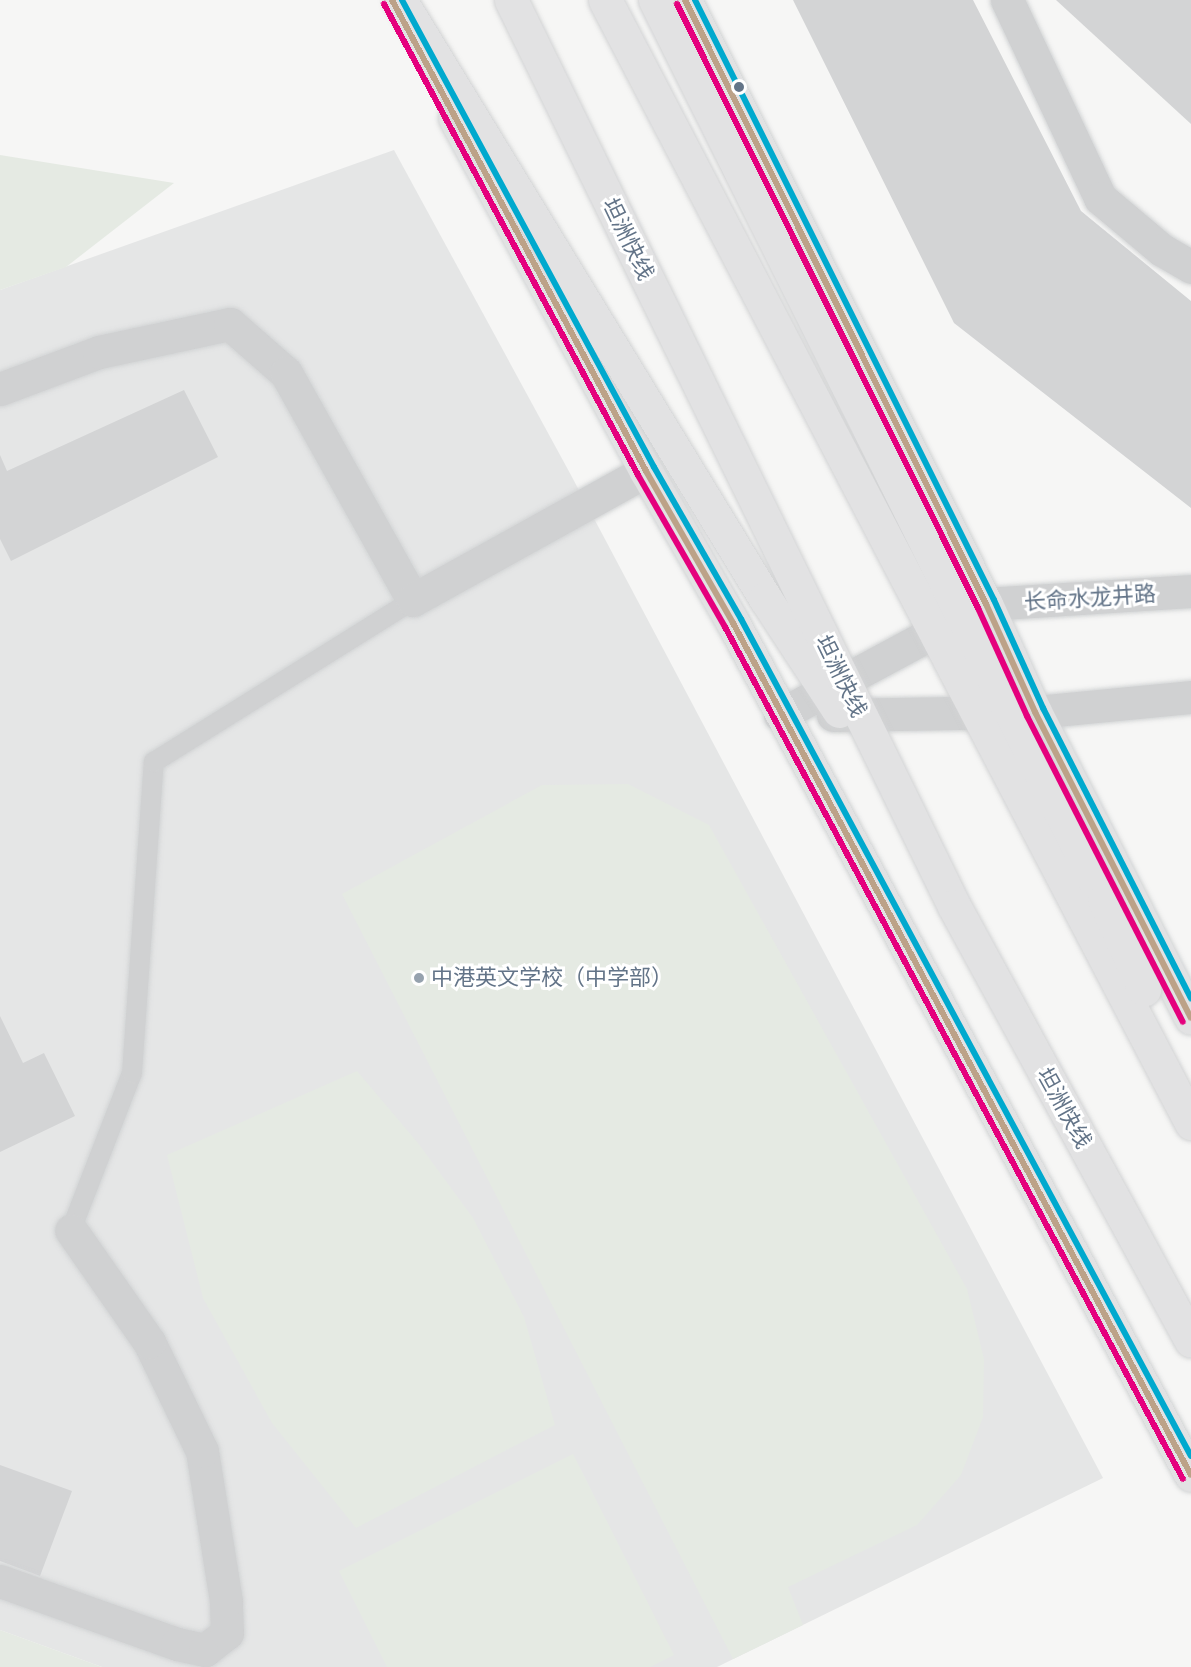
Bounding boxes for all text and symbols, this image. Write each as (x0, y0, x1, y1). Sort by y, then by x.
unlabelled marker (733, 81, 745, 93)
street label: 坦洲快线 (597, 194, 659, 284)
street label: 长命水龙井路 (1023, 580, 1157, 616)
street label: 坦洲快线 (810, 631, 872, 721)
place label: 中港英文学校（中学部） (431, 965, 673, 991)
marker: 中港英文学校（中学部） (412, 971, 426, 985)
street label: 坦洲快线 (1031, 1063, 1097, 1153)

